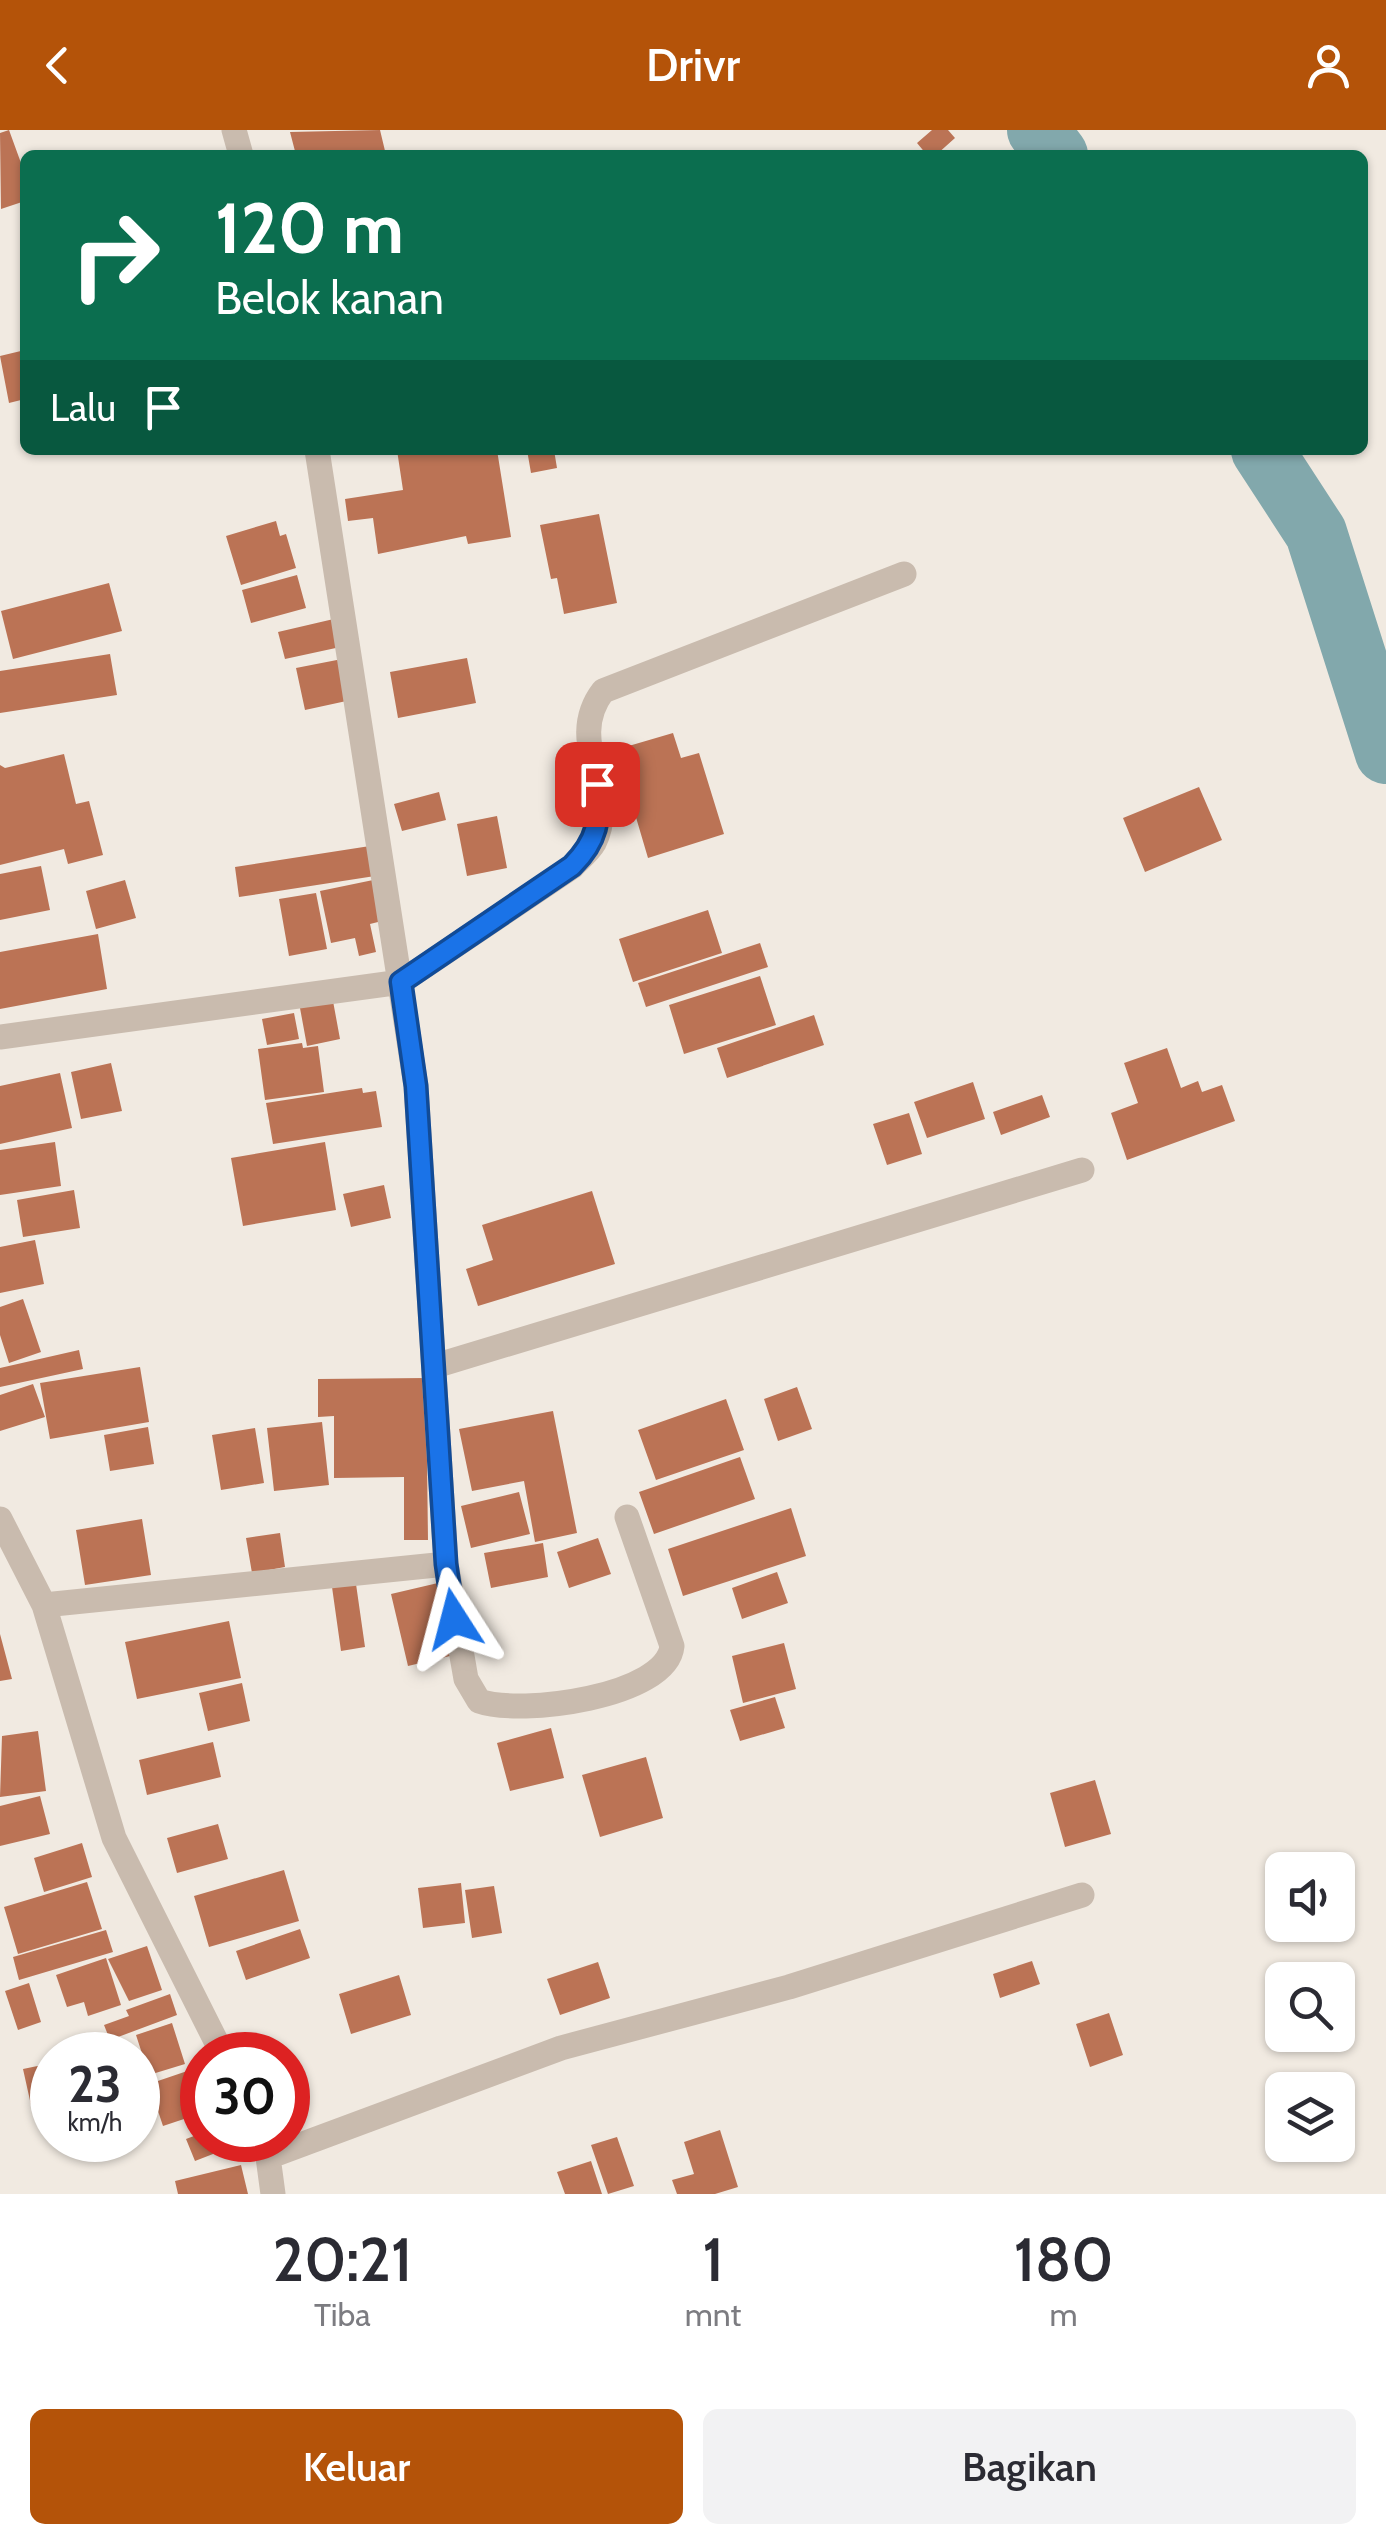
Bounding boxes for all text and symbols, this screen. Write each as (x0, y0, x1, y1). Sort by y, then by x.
icon: back (30, 38, 85, 93)
text: Drivr (646, 38, 740, 92)
icon: person (1301, 38, 1356, 93)
text: 120 m (215, 185, 404, 271)
icon: right (50, 190, 180, 320)
text: Belok kanan (215, 271, 444, 325)
icon: arrive (136, 380, 191, 435)
text: Lalu (50, 384, 116, 431)
pin (555, 742, 640, 827)
icon: arrive (570, 757, 625, 812)
position arrow (402, 1567, 506, 1671)
map controls (1265, 1852, 1355, 2162)
button: sound (1265, 1852, 1355, 1942)
button: search (1265, 1962, 1355, 2052)
speed limit sign: 30 (180, 2032, 310, 2162)
text: 23 (68, 2054, 122, 2115)
button: layers (1265, 2072, 1355, 2162)
text: km/h (68, 2107, 122, 2137)
text: 20:21 (273, 2223, 412, 2296)
text: 1 (702, 2223, 724, 2296)
text: 180 (1014, 2223, 1113, 2296)
text: Tiba (314, 2295, 371, 2334)
text: mnt (685, 2295, 741, 2334)
text: m (1050, 2295, 1078, 2334)
button: Keluar (30, 2409, 683, 2524)
button: Bagikan (703, 2409, 1356, 2524)

